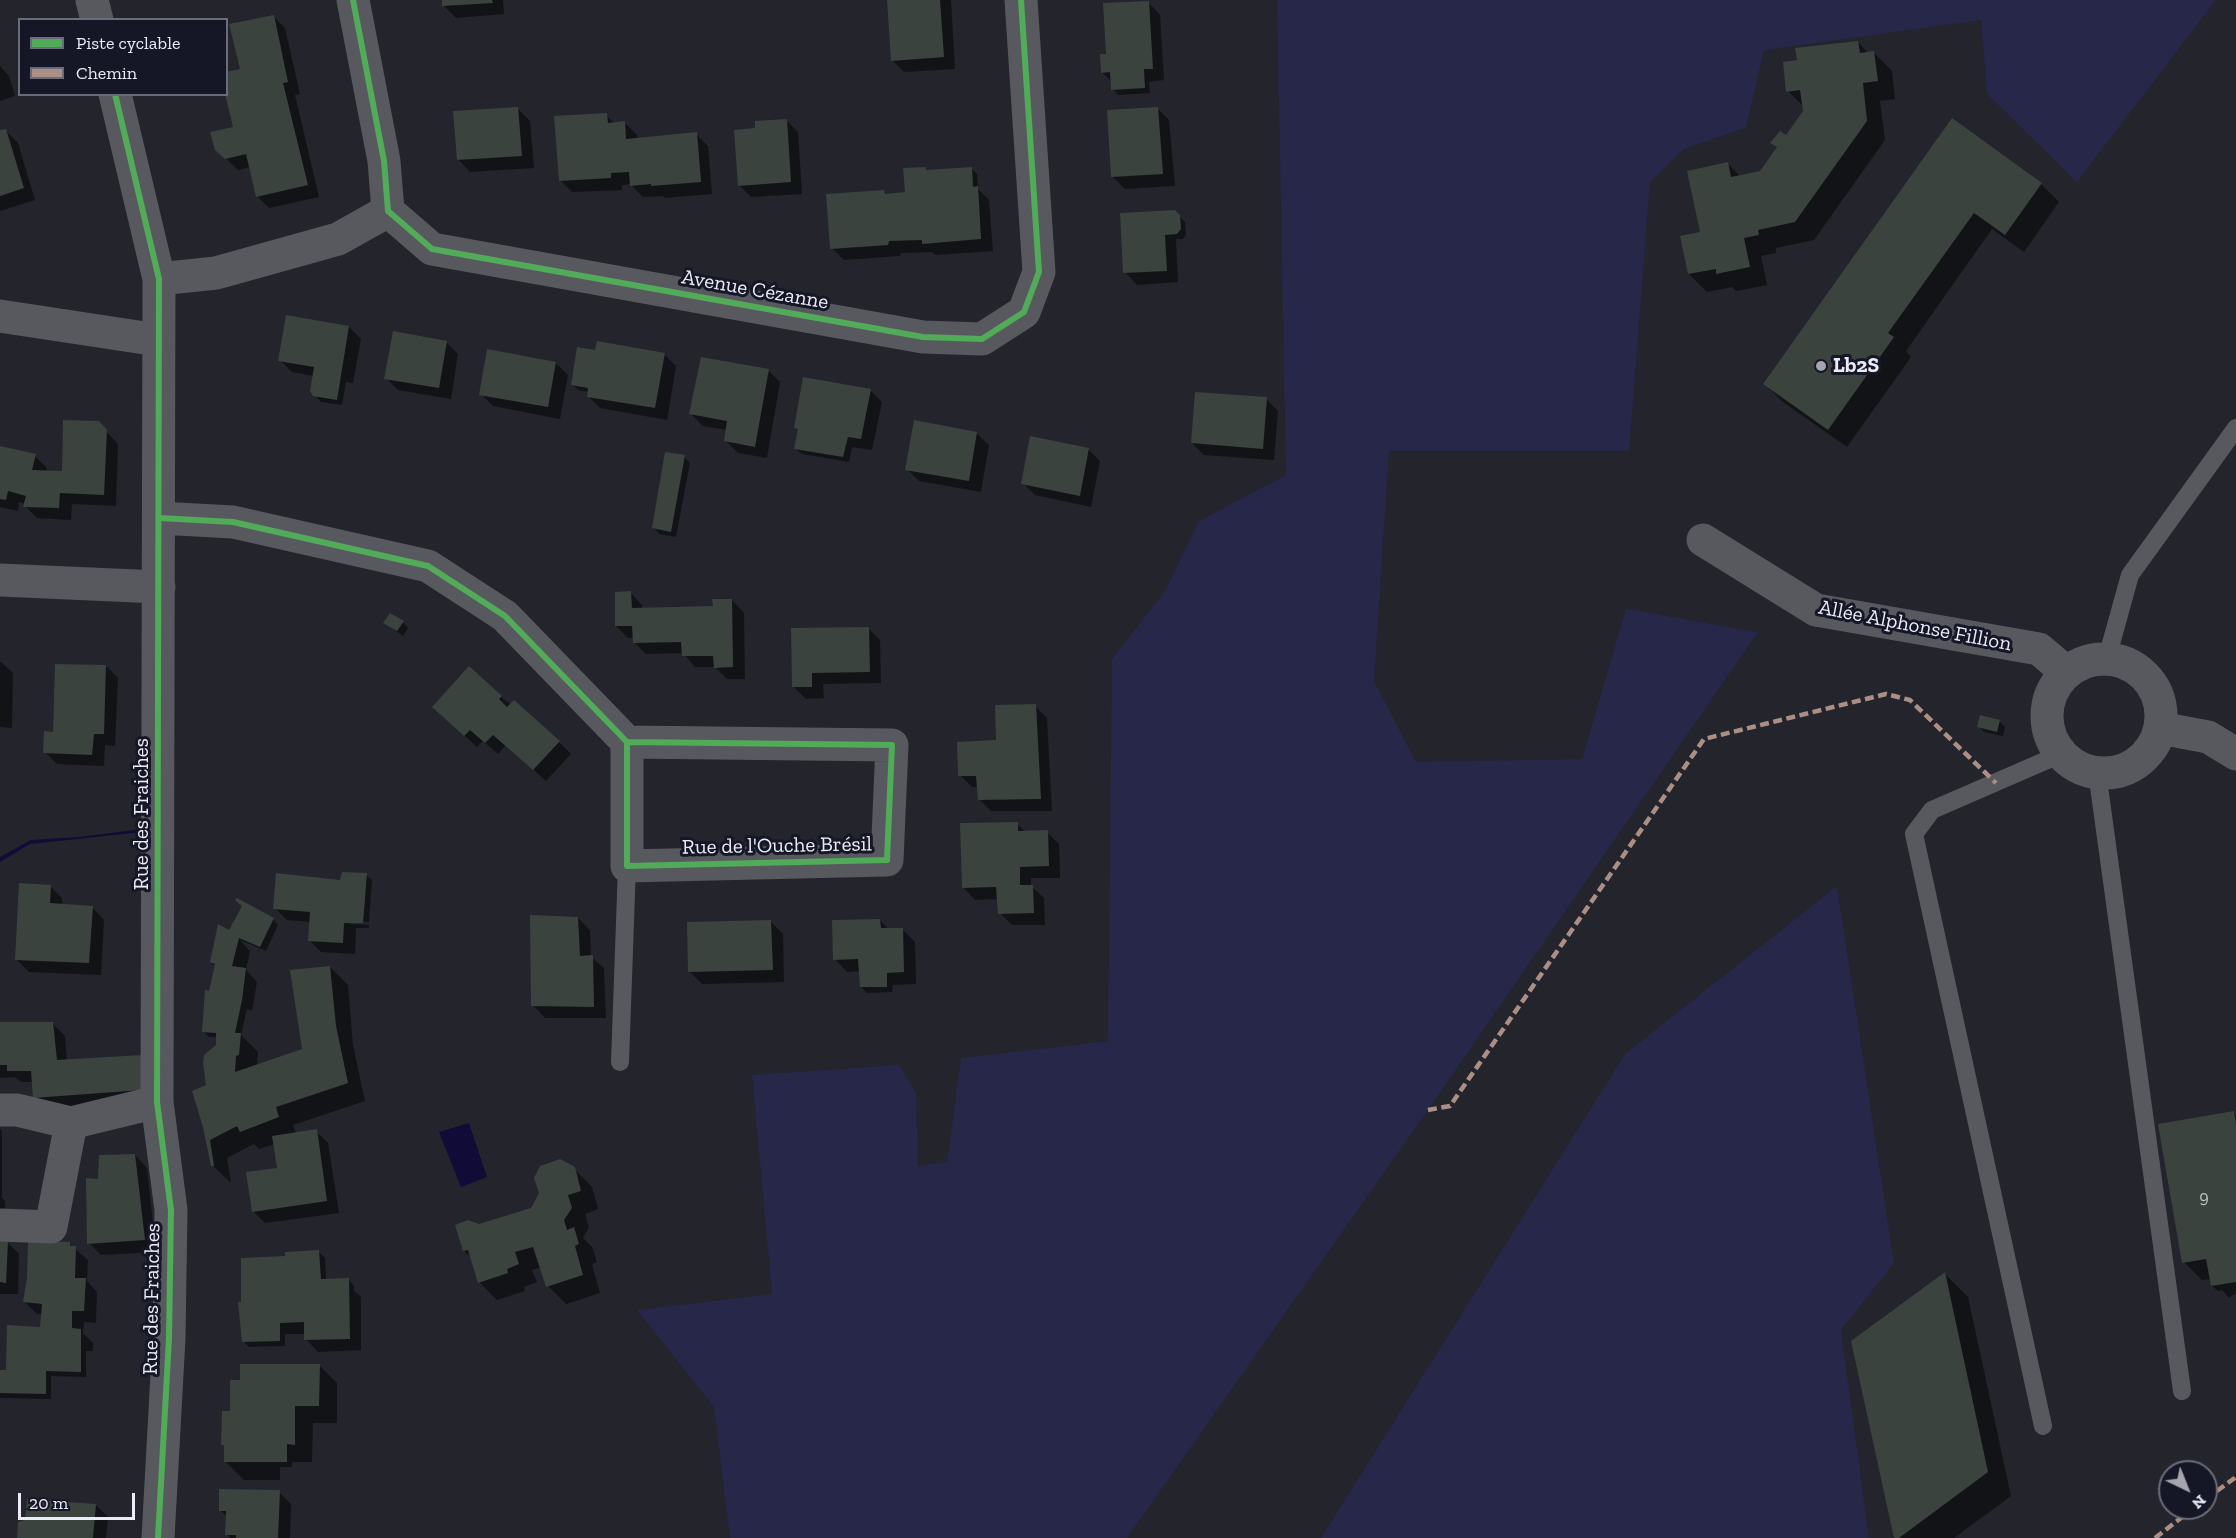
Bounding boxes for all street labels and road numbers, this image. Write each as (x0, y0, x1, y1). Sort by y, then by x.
street label: Avenue Cézanne (680, 265, 830, 315)
street label: Allée Alphonse Fillion (1816, 595, 2014, 657)
street label: Rue des Fraiches (129, 738, 155, 890)
street label: Rue de l'Ouche Brésil (682, 832, 872, 860)
street label: Rue des Fraiches (138, 1223, 166, 1375)

